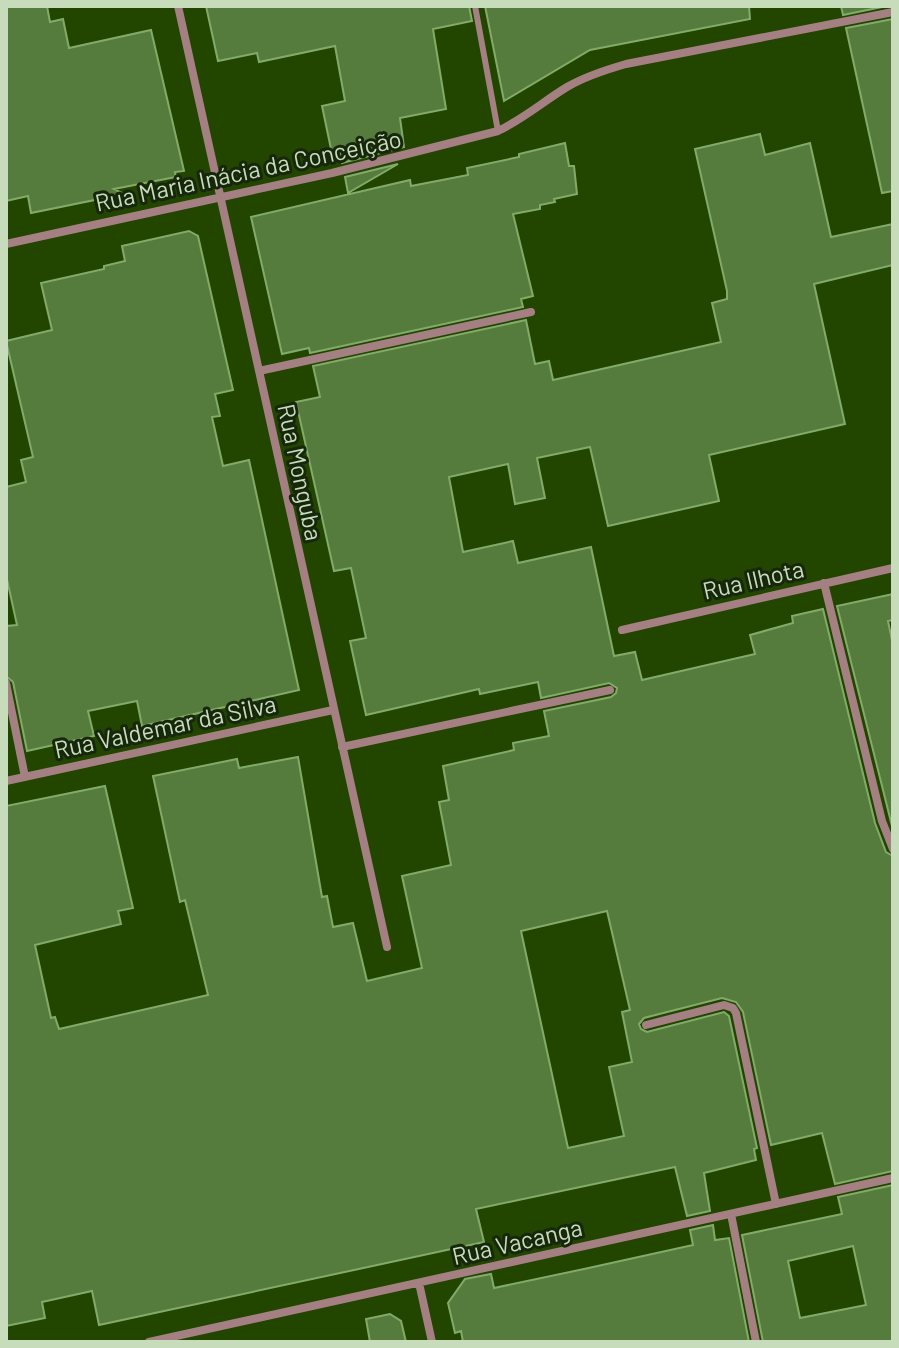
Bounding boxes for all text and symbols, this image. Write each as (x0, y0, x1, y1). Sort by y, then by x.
street label: Rua Maria Inácia da Conceição (92, 123, 404, 217)
street label: Rua Monguba (272, 401, 330, 543)
street label: Rua Ilhota (700, 553, 806, 605)
street label: Rua Valdemar da Silva (51, 688, 279, 764)
street label: Rua Vacanga (449, 1212, 585, 1270)

